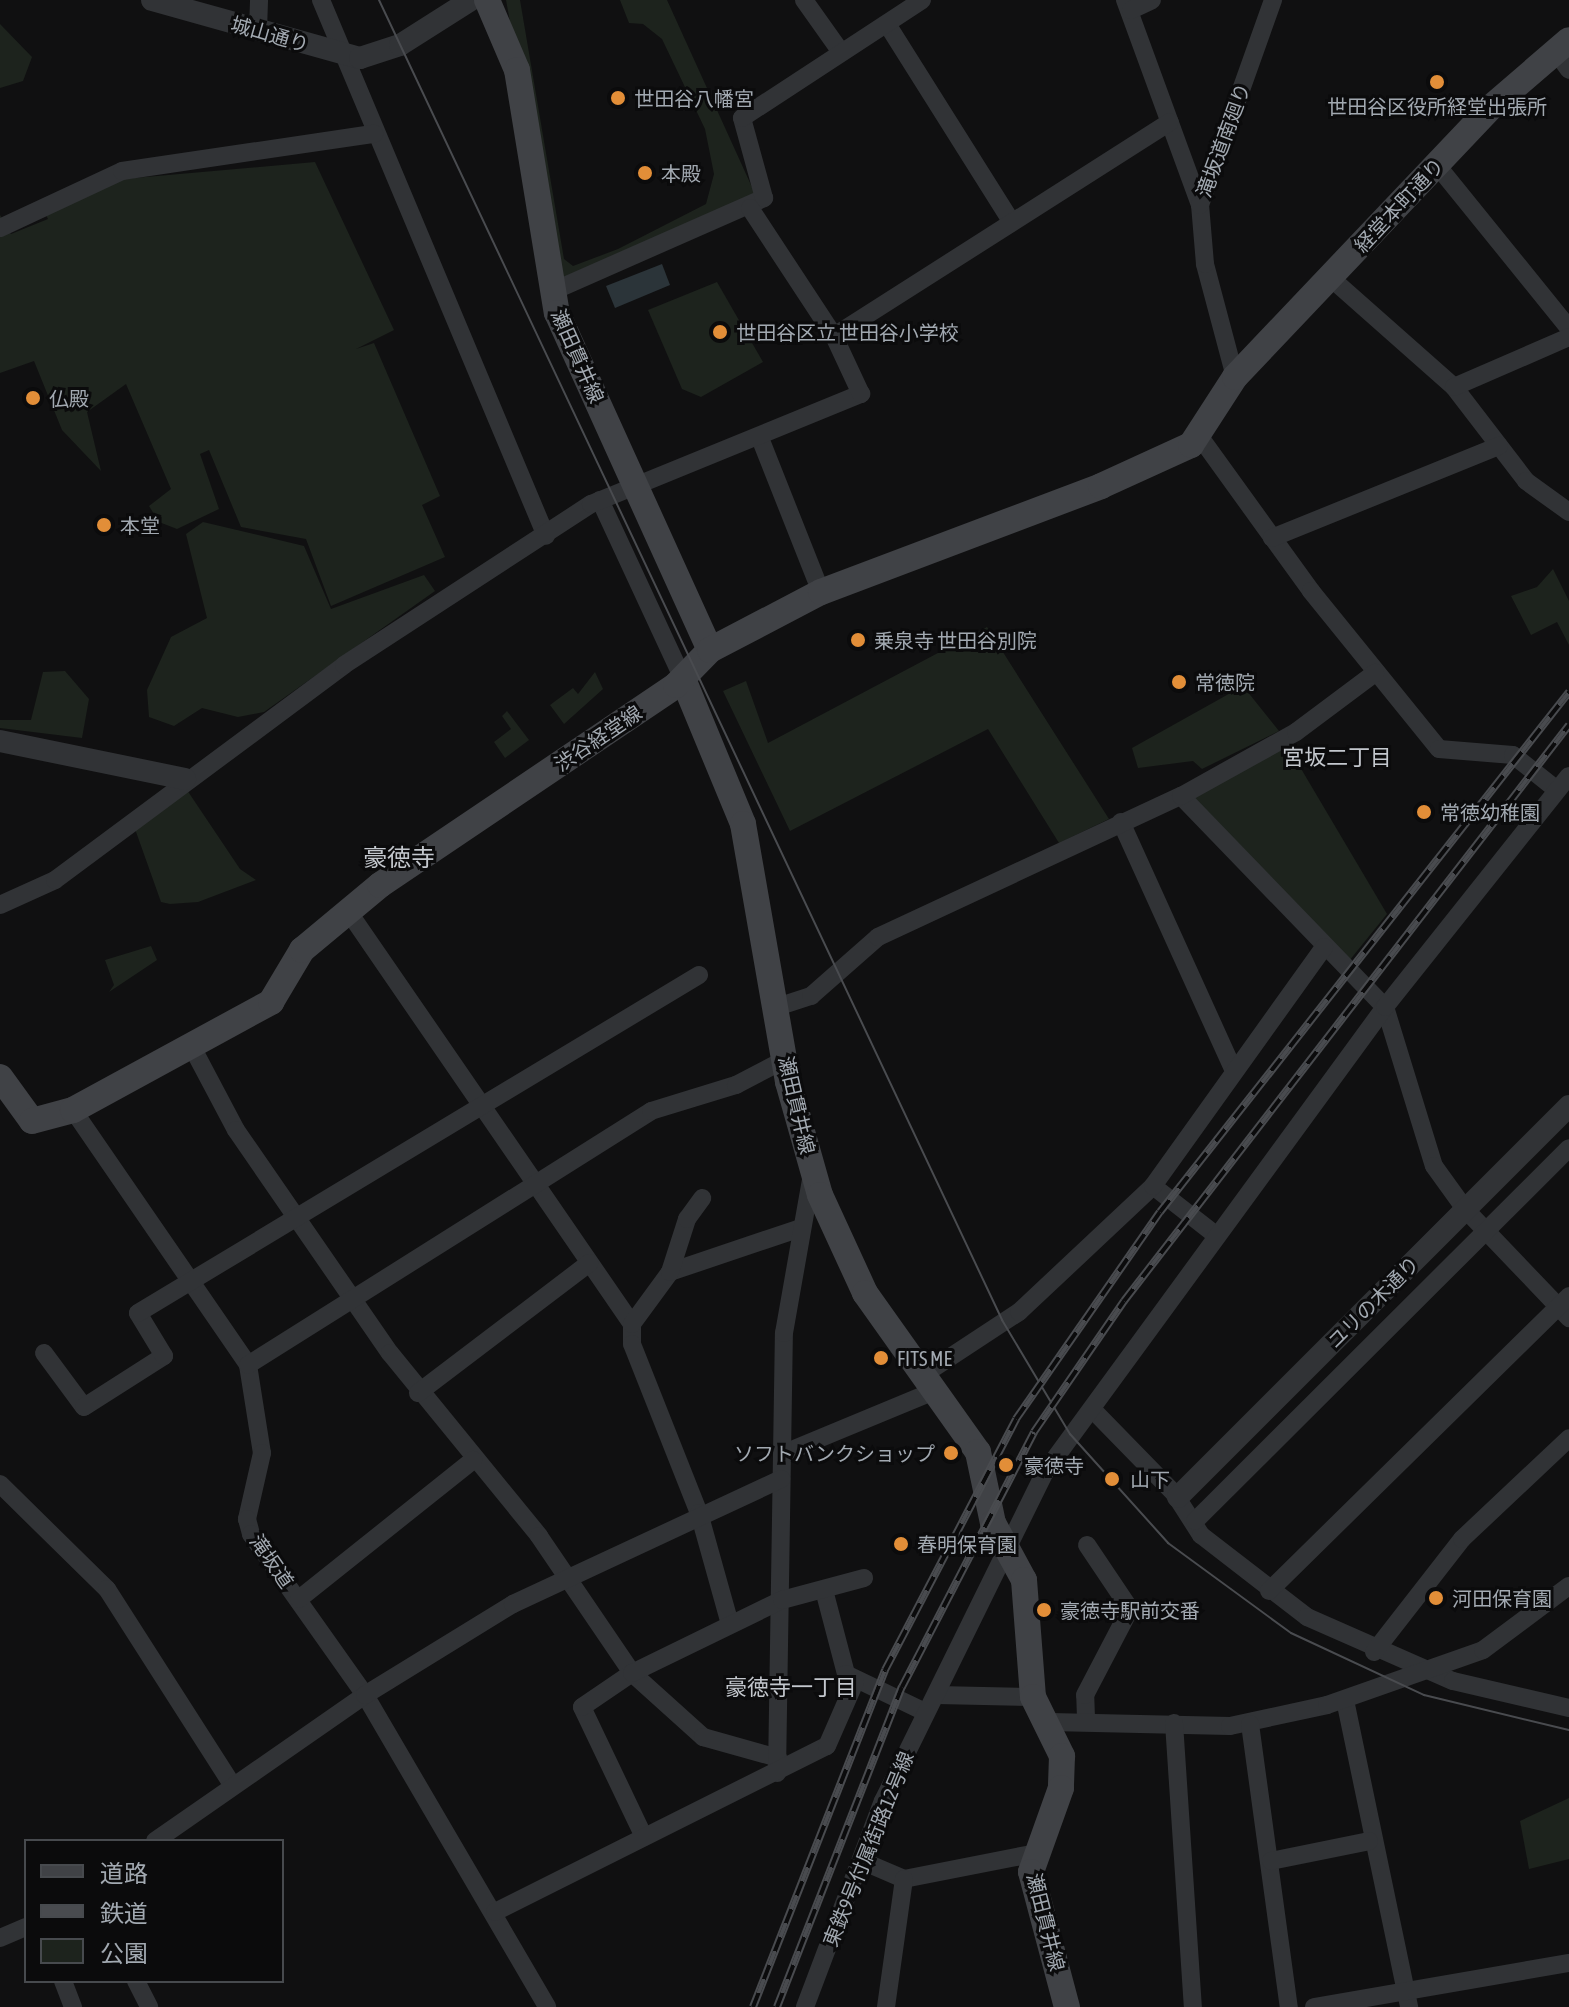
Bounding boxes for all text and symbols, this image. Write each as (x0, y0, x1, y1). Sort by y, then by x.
street label: 城山通り (228, 11, 312, 57)
marker: 世田谷区役所経堂出張所 (1428, 73, 1446, 91)
street label: 滝坂道南廻り (1191, 80, 1255, 200)
place label: 世田谷八幡宮 (634, 86, 754, 110)
marker: 世田谷八幡宮 (609, 89, 627, 107)
place label: 世田谷区役所経堂出張所 (1327, 94, 1547, 118)
street label: 経堂本町通り (1349, 153, 1449, 257)
place label: 本殿 (661, 161, 701, 185)
marker: 本殿 (636, 164, 654, 182)
street label: 瀬田貫井線 (547, 305, 609, 407)
place label: 世田谷区立 世田谷小学校 (736, 320, 959, 344)
marker: 世田谷区立 世田谷小学校 (711, 323, 729, 341)
place label: 仏殿 (49, 386, 89, 410)
marker: 仏殿 (24, 389, 42, 407)
place label: 本堂 (120, 513, 160, 537)
marker: 本堂 (95, 516, 113, 534)
place label: 乗泉寺 世田谷別院 (874, 628, 1037, 652)
marker: 乗泉寺 世田谷別院 (849, 631, 867, 649)
place label: 常徳院 (1195, 670, 1255, 694)
marker: 常徳院 (1170, 673, 1188, 691)
street label: 渋谷経堂線 (550, 700, 646, 776)
district label: 宮坂二丁目 (1282, 745, 1392, 771)
place label: 常徳幼稚園 (1440, 800, 1540, 824)
marker: 常徳幼稚園 (1415, 803, 1433, 821)
district label: 豪徳寺 (363, 844, 435, 872)
street label: 瀬田貫井線 (774, 1054, 820, 1156)
street label: ユリの木通り (1322, 1251, 1424, 1353)
place label: FITS ME (897, 1346, 952, 1370)
marker: FITS ME (872, 1349, 890, 1367)
place label: ソフトバンクショップ (735, 1441, 935, 1465)
marker: ソフトバンクショップ (942, 1444, 960, 1462)
place label: 豪徳寺 (1024, 1453, 1084, 1477)
marker: 豪徳寺 (995, 1454, 1017, 1476)
place label: 山下 (1130, 1467, 1170, 1491)
marker: 山下 (1101, 1468, 1123, 1490)
street label: 滝坂道 (245, 1530, 299, 1592)
place label: 春明保育園 (917, 1532, 1017, 1556)
marker: 春明保育園 (892, 1535, 910, 1553)
place label: 河田保育園 (1452, 1586, 1552, 1610)
marker: 河田保育園 (1427, 1589, 1445, 1607)
place label: 豪徳寺駅前交番 (1060, 1598, 1200, 1622)
marker: 豪徳寺駅前交番 (1035, 1601, 1053, 1619)
district label: 豪徳寺一丁目 (725, 1675, 857, 1701)
street label: 東鉄9号付属街路12号線 (818, 1748, 918, 1950)
legend (24, 1839, 284, 1983)
text: 道路 (100, 1860, 148, 1887)
street label: 瀬田貫井線 (1022, 1871, 1070, 1973)
text: 鉄道 (100, 1900, 148, 1927)
text: 公園 (100, 1940, 148, 1967)

